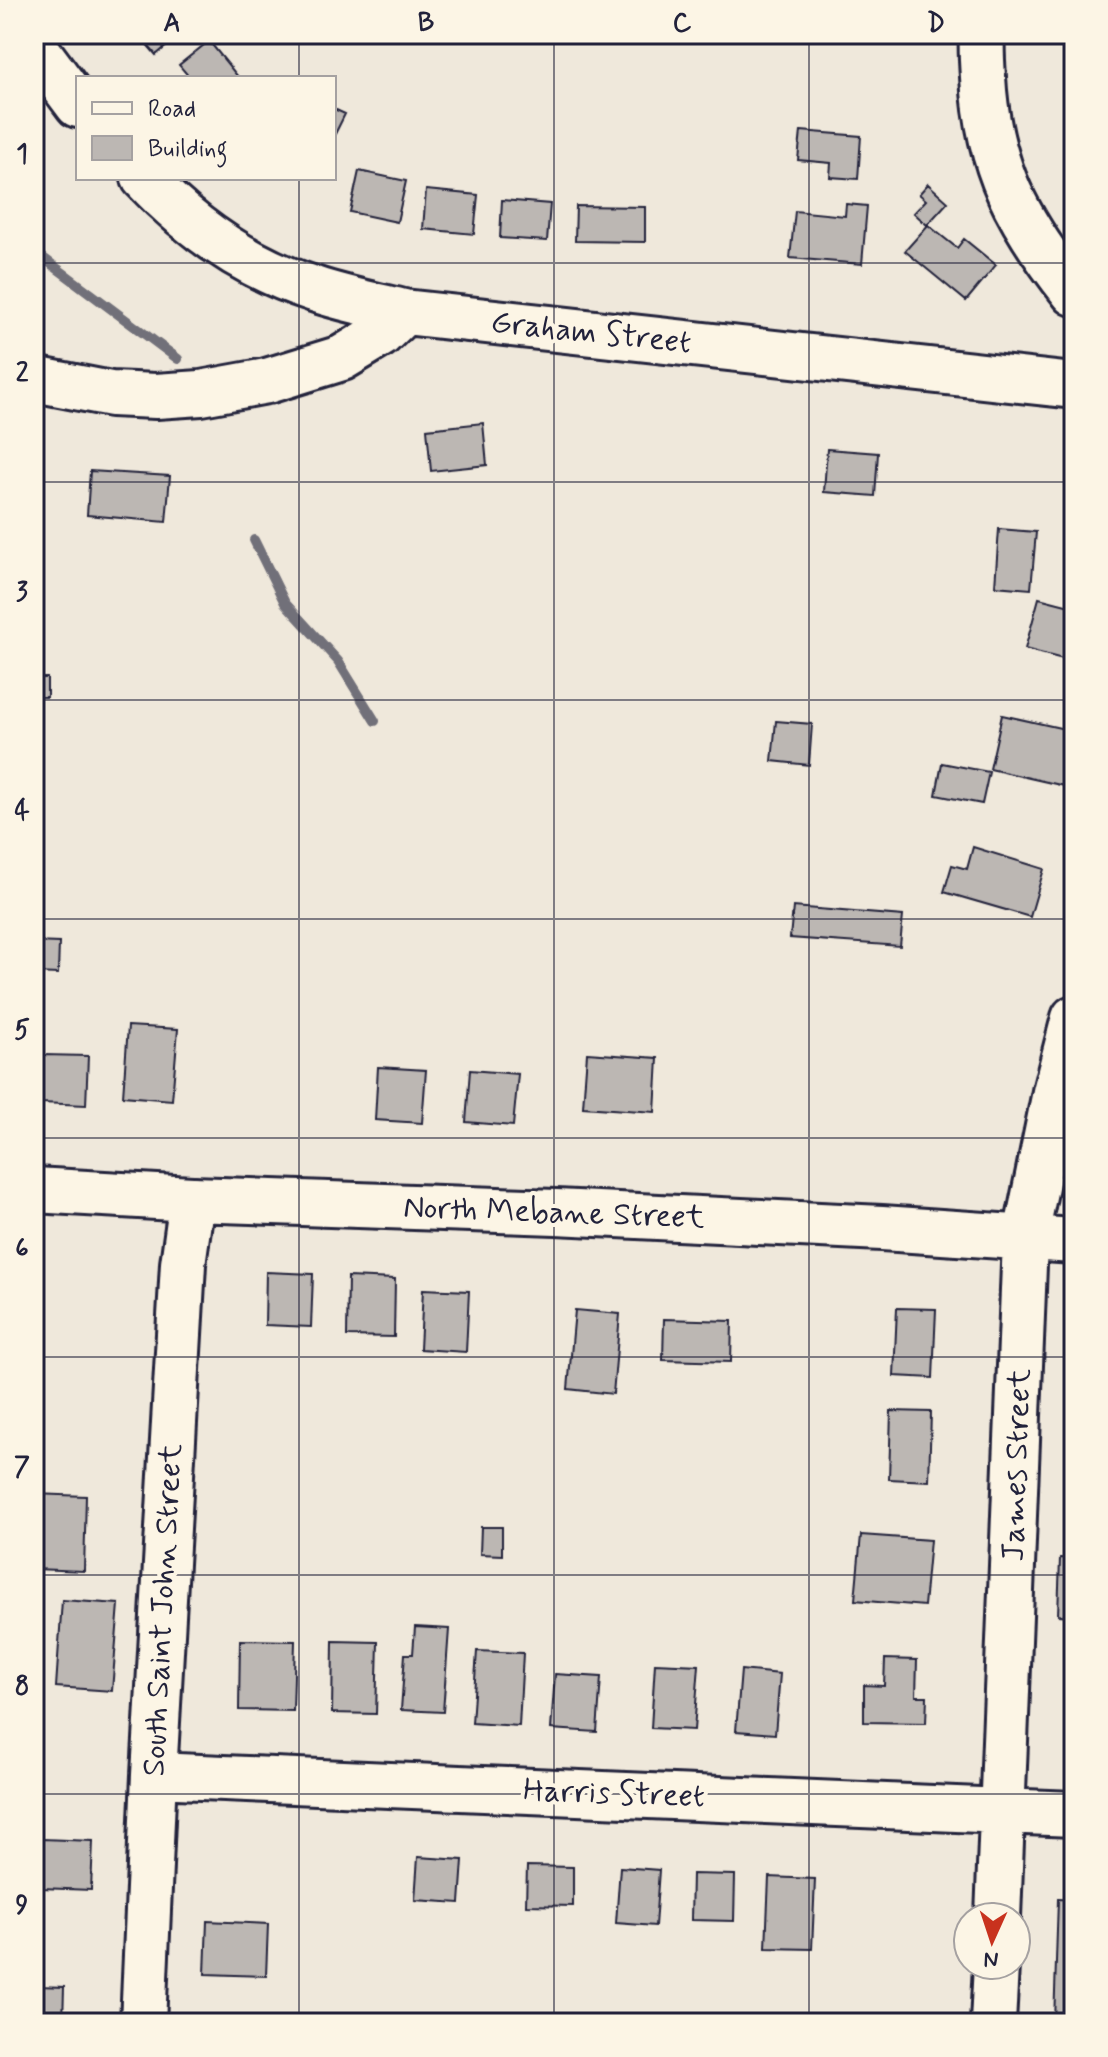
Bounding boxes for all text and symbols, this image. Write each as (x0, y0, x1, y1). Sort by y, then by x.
text: A (163, 7, 181, 41)
text: B (418, 7, 434, 41)
text: C (673, 7, 692, 41)
text: D (927, 7, 945, 41)
legend (76, 76, 336, 180)
text: Road (148, 94, 196, 125)
text: Building (148, 134, 228, 168)
text: 1 (16, 138, 28, 172)
street label: Graham Street (489, 302, 693, 364)
text: 2 (16, 357, 29, 391)
text: 3 (16, 576, 28, 610)
text: 4 (14, 795, 30, 829)
text: 5 (14, 1014, 30, 1048)
street label: North Mebane Street (403, 1187, 706, 1239)
text: 6 (15, 1232, 29, 1266)
street label: James Street (993, 1368, 1041, 1562)
street label: South Saint John Street (133, 1442, 193, 1777)
text: 7 (14, 1451, 30, 1485)
text: 8 (15, 1670, 29, 1704)
street label: Harris Street (522, 1770, 706, 1818)
text: 9 (16, 1889, 29, 1923)
north arrow (952, 1901, 1032, 1981)
text: N (983, 1945, 999, 1973)

